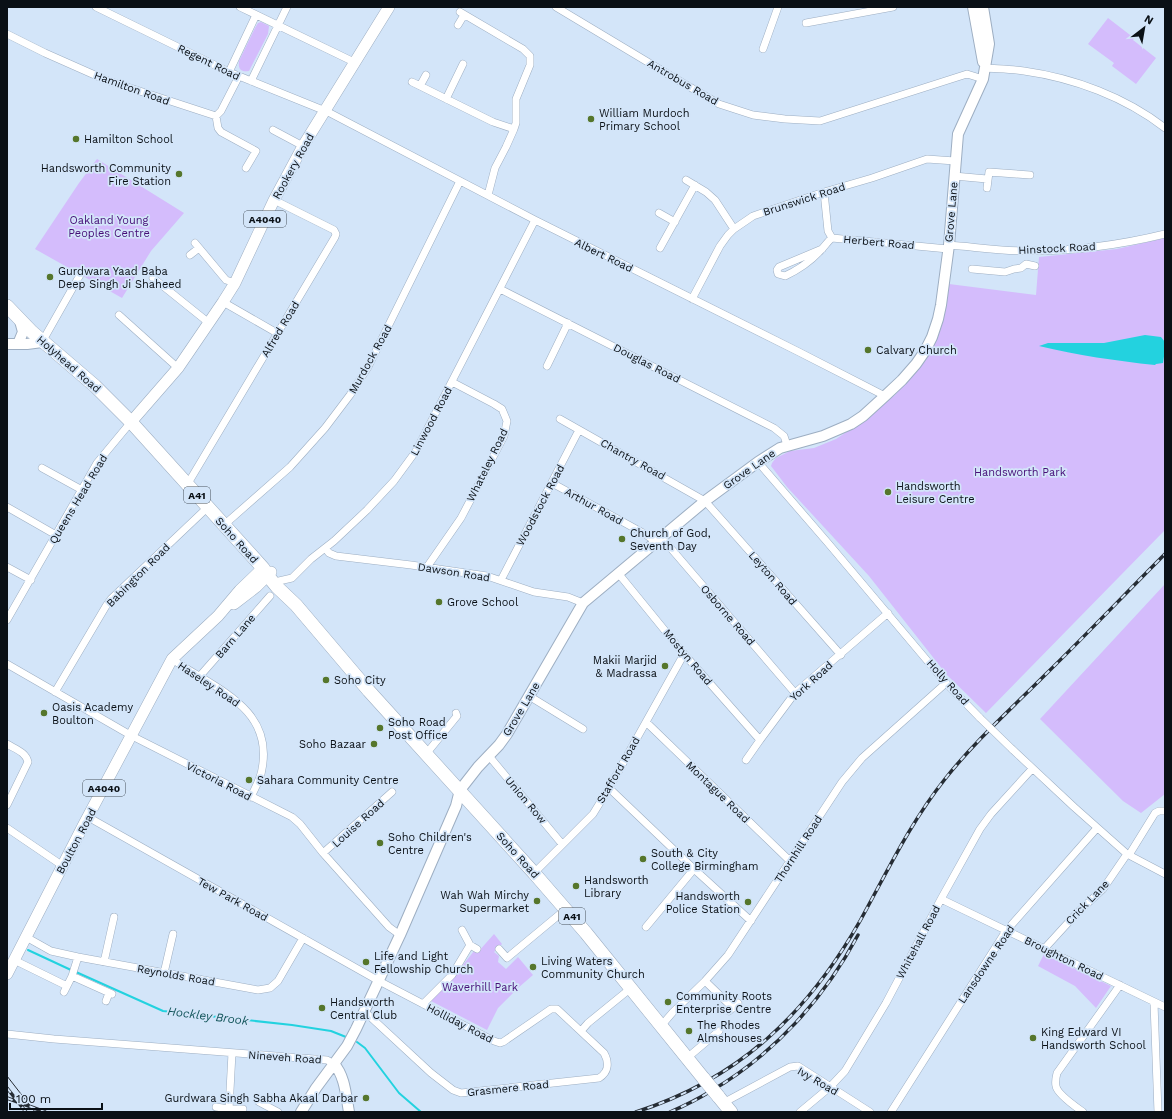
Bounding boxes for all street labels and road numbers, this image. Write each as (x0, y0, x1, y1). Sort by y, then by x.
street label: Regent Road (176, 42, 242, 83)
street label: Antrobus Road (645, 57, 720, 108)
street label: Hamilton Road (92, 69, 171, 108)
street label: Rookery Road (270, 131, 317, 201)
street label: Brunswick Road (761, 180, 847, 219)
street label: Grove Lane (942, 181, 961, 243)
road number: A4040 (244, 211, 286, 227)
street label: Herbert Road (843, 233, 915, 252)
street label: Albert Road (573, 236, 635, 275)
street label: Hinstock Road (1018, 240, 1096, 257)
street label: Alfred Road (259, 299, 302, 360)
street label: Murdock Road (346, 323, 395, 396)
street label: Holyhead Road (34, 333, 103, 396)
street label: Douglas Road (611, 341, 682, 386)
street label: Linwood Road (408, 385, 455, 458)
street label: Whateley Road (464, 427, 511, 504)
street label: Chantry Road (598, 436, 668, 483)
street label: Grove Lane (721, 447, 778, 492)
street label: Queens Head Road (47, 452, 110, 546)
street label: Woodstock Road (514, 462, 567, 548)
street label: Arthur Road (562, 485, 625, 528)
road number: A41 (184, 487, 210, 503)
street label: Soho Road (213, 515, 261, 566)
street label: Babington Road (104, 541, 173, 610)
street label: Leyton Road (746, 549, 799, 608)
street label: Dawson Road (417, 560, 491, 585)
street label: Osborne Road (698, 582, 757, 648)
street label: Barn Lane (213, 612, 258, 661)
street label: Mostyn Road (660, 627, 715, 688)
street label: Holly Road (924, 657, 972, 708)
street label: Haseley Road (175, 659, 242, 710)
street label: York Road (787, 659, 835, 704)
street label: Grove Lane (500, 680, 543, 739)
street label: Stafford Road (594, 735, 643, 806)
street label: Victoria Road (184, 759, 254, 803)
street label: Montague Road (683, 759, 752, 826)
street label: Union Row (502, 774, 549, 826)
road number: A4040 (83, 780, 125, 796)
street label: Louise Road (330, 797, 387, 850)
street label: Boulton Road (54, 806, 99, 876)
street label: Thornhill Road (772, 813, 825, 885)
street label: Soho Road (494, 830, 542, 881)
street label: Tew Park Road (195, 875, 270, 924)
street label: Crick Lane (1063, 877, 1112, 927)
street label: Whitehall Road (894, 903, 943, 981)
road number: A41 (559, 908, 585, 924)
street label: Lansdowne Road (955, 923, 1017, 1006)
street label: Broughton Road (1022, 934, 1105, 983)
street label: Reynolds Road (136, 962, 216, 989)
street label: Holliday Road (424, 1001, 495, 1046)
street label: Nineveh Road (248, 1048, 322, 1067)
street label: Ivy Road (795, 1065, 840, 1098)
street label: Grasmere Road (466, 1078, 550, 1099)

